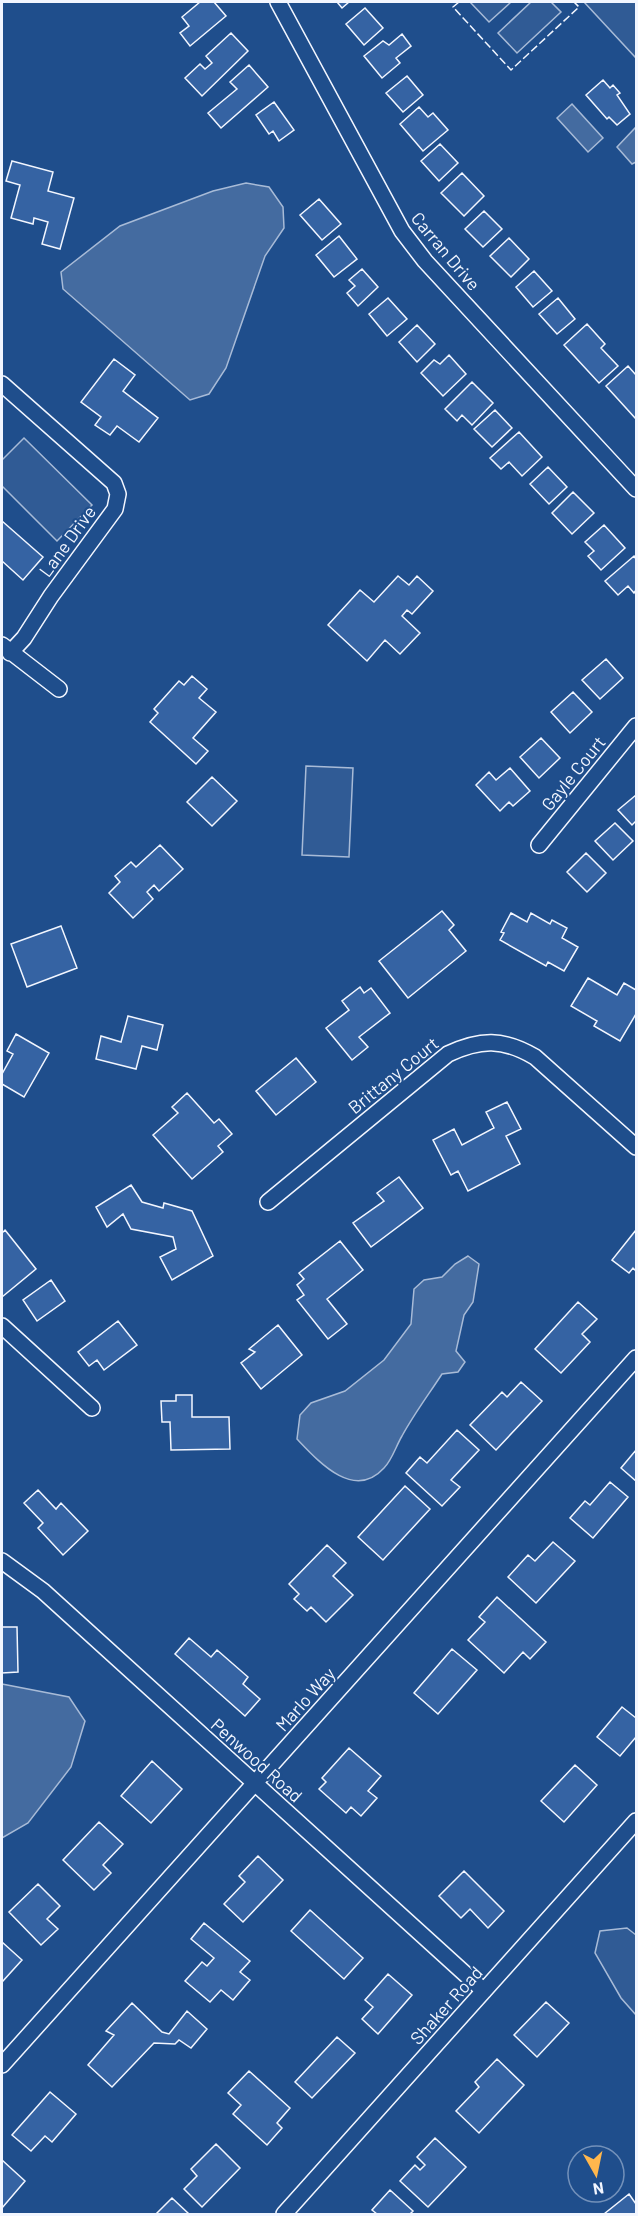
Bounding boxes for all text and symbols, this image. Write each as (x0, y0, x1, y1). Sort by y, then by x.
street label: Carran Drive (407, 207, 485, 295)
street label: Lane Drive (34, 501, 100, 581)
street label: Gayle Court (536, 731, 610, 815)
street label: Brittany Court (343, 1032, 443, 1118)
street label: Marlo Way (271, 1662, 339, 1736)
street label: Penwood Road (207, 1713, 307, 1807)
street label: Shaker Road (405, 1961, 487, 2049)
north arrow (566, 2144, 626, 2204)
text: N (592, 2179, 605, 2200)

